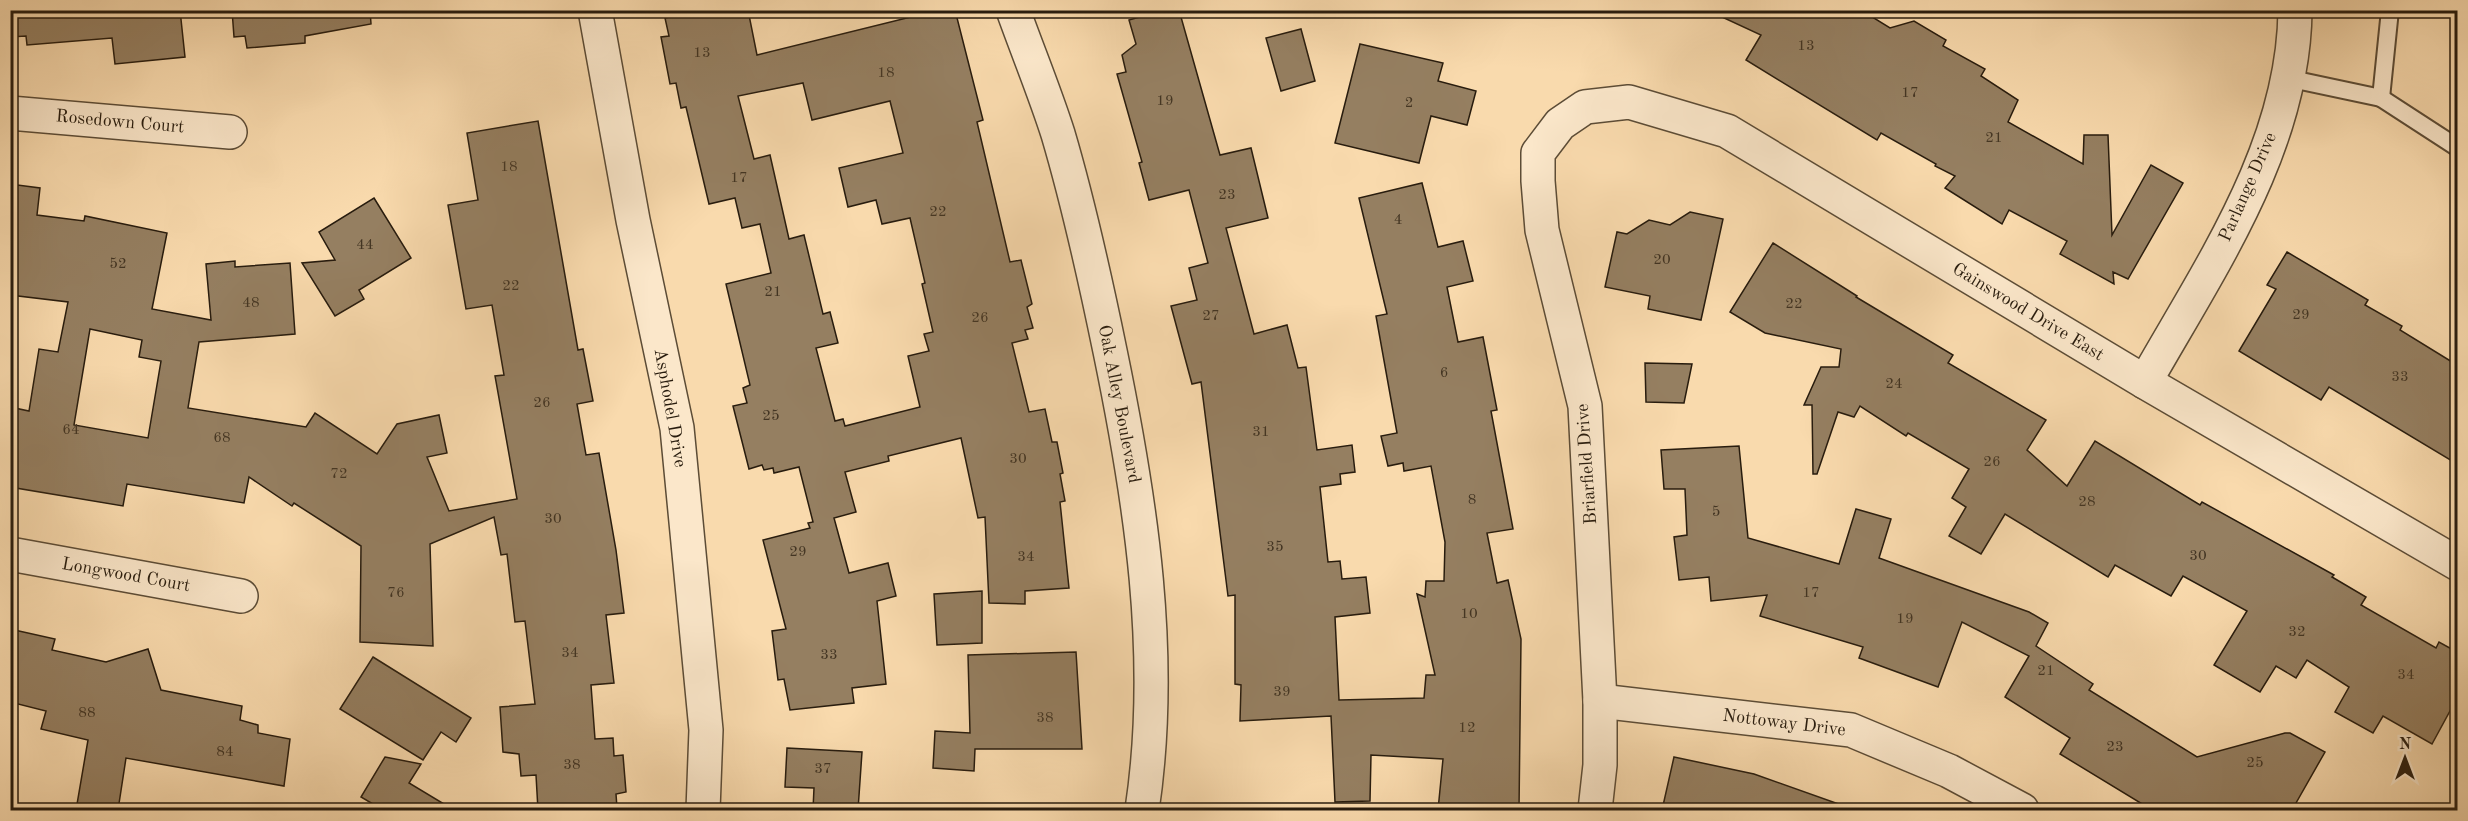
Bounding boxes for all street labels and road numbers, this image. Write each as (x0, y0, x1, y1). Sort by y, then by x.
street label: Rosedown Court (55, 107, 185, 137)
street label: Parlange Drive (2216, 130, 2280, 244)
street label: Gainswood Drive East (1949, 260, 2107, 364)
street label: Oak Alley Boulevard (1095, 323, 1143, 485)
street label: Asphodel Drive (651, 347, 689, 469)
street label: Briarfield Drive (1574, 403, 1600, 525)
street label: Longwood Court (60, 555, 192, 595)
street label: Nottoway Drive (1721, 707, 1847, 739)

